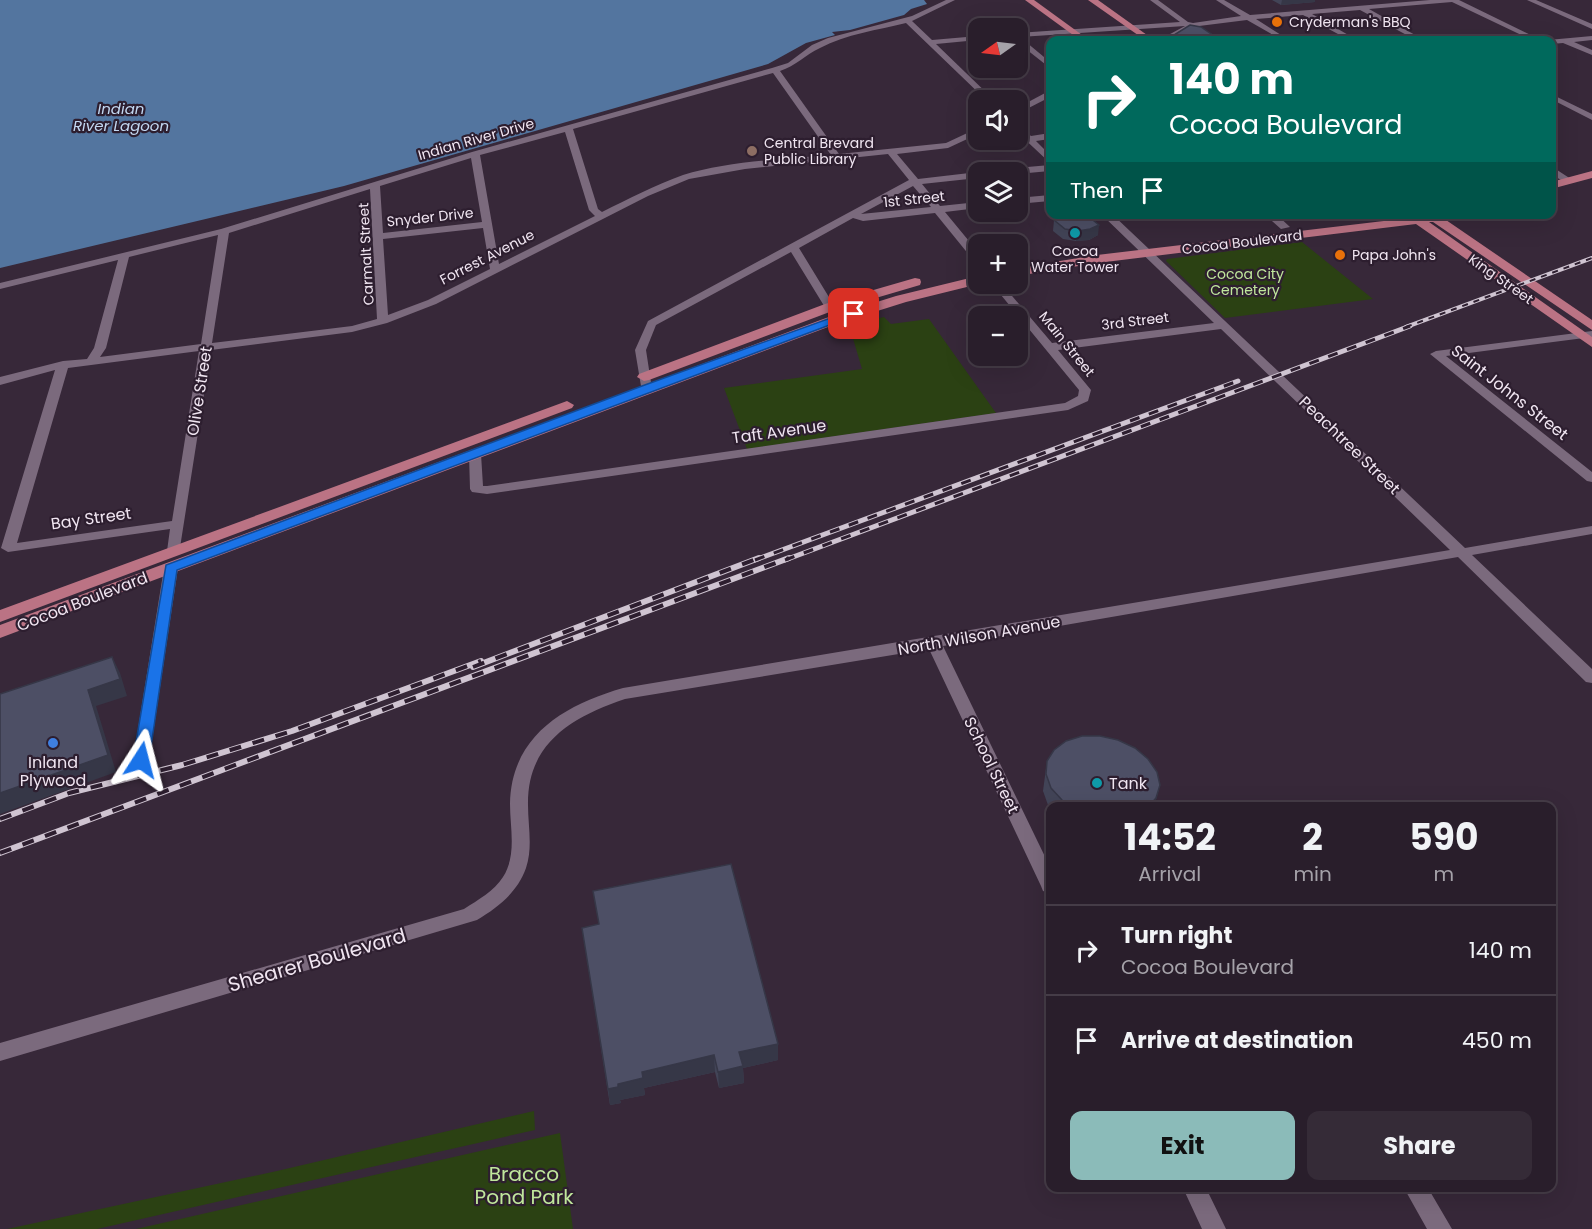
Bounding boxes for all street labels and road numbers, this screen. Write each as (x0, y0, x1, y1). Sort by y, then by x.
street label: Indian River Drive (416, 113, 537, 165)
street label: 1st Street (882, 186, 946, 212)
street label: Carmalt Street (353, 202, 379, 306)
street label: Snyder Drive (386, 202, 475, 232)
street label: Forrest Avenue (436, 224, 538, 289)
street label: Cocoa Boulevard (1181, 225, 1303, 259)
street label: King Street (1465, 249, 1537, 309)
street label: Main Street (1034, 307, 1100, 381)
street label: 3rd Street (1100, 307, 1170, 335)
street label: Saint Johns Street (1446, 339, 1573, 446)
street label: Olive Street (181, 344, 218, 438)
street label: Peachtree Street (1294, 391, 1405, 500)
street label: Taft Avenue (730, 413, 828, 449)
street label: Bay Street (49, 501, 133, 536)
street label: Cocoa Boulevard (13, 566, 151, 637)
street label: North Wilson Avenue (896, 610, 1062, 661)
street label: School Street (958, 713, 1025, 818)
street label: Shearer Boulevard (225, 921, 409, 999)

